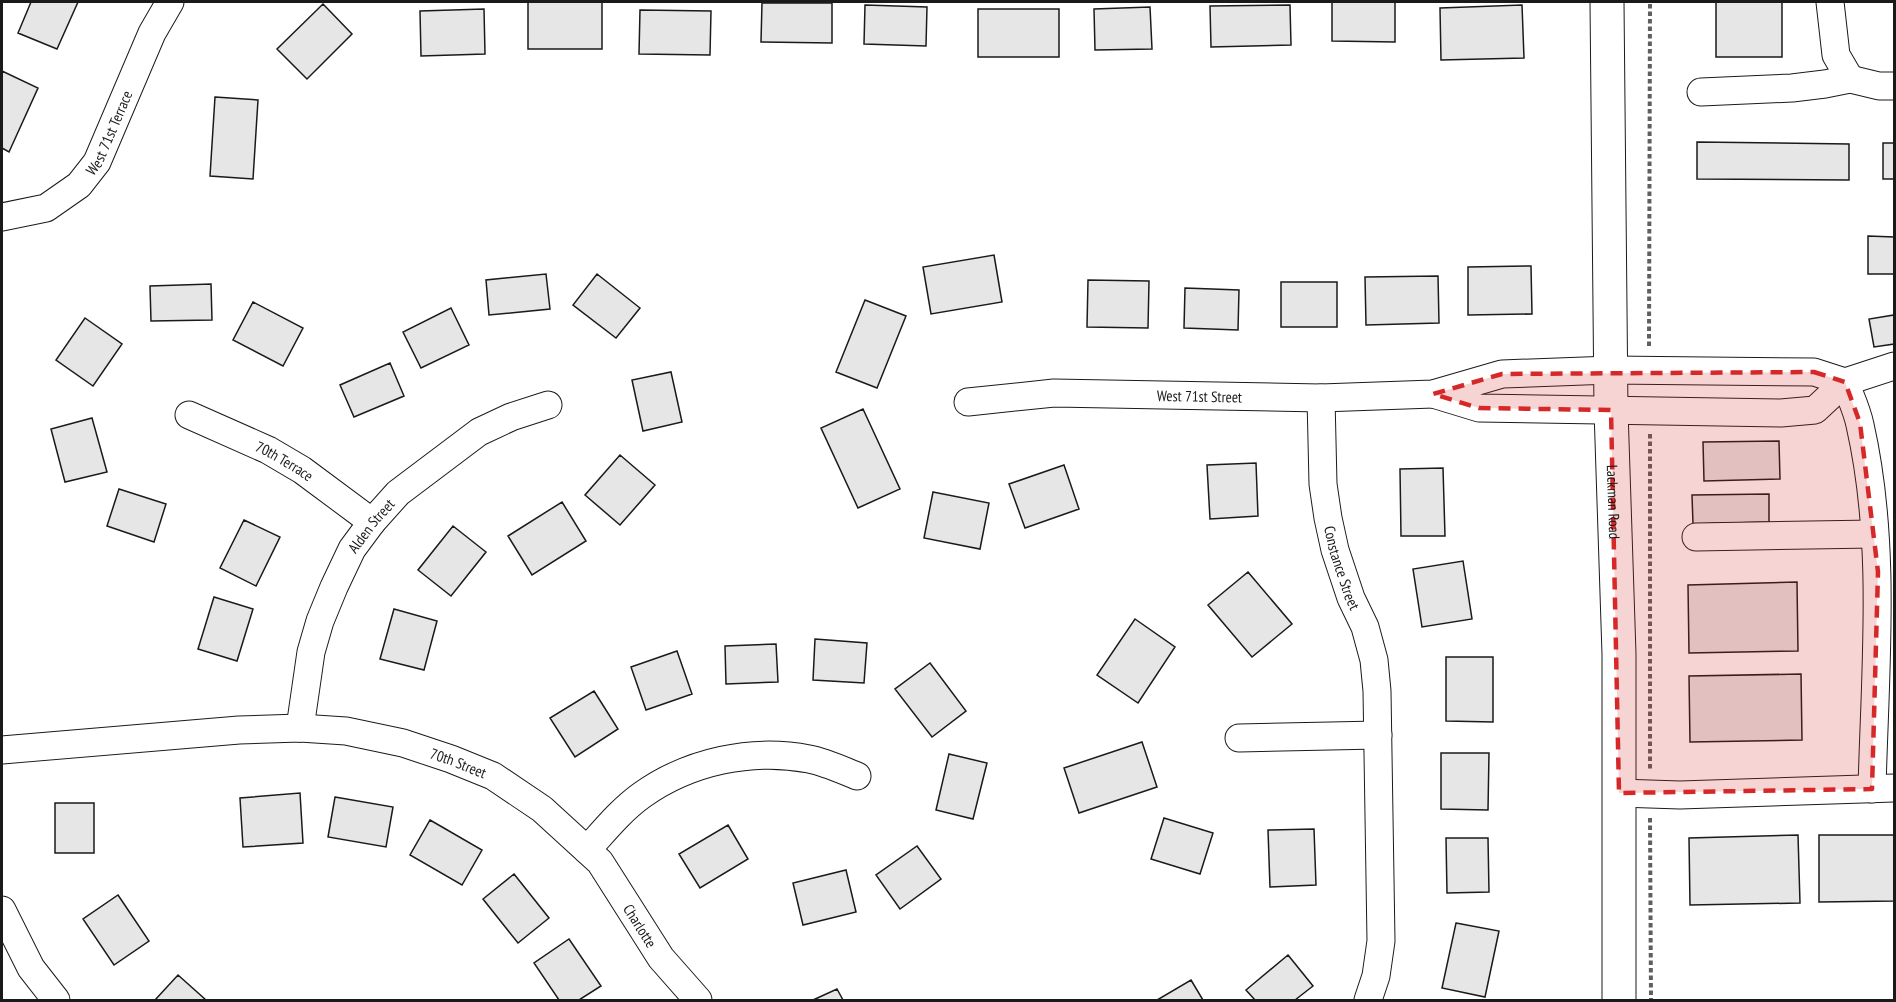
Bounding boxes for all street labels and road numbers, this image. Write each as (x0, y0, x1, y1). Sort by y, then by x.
street label: West 71st Terrace (81, 87, 136, 179)
street label: West 71st Street (1157, 385, 1242, 406)
street label: 70th Terrace (253, 436, 317, 485)
street label: Lackman Road (1603, 464, 1625, 539)
street label: Alden Street (343, 494, 398, 556)
street label: Constance Street (1320, 524, 1365, 613)
street label: 70th Street (428, 743, 489, 782)
street label: Charlotte (619, 900, 661, 951)

